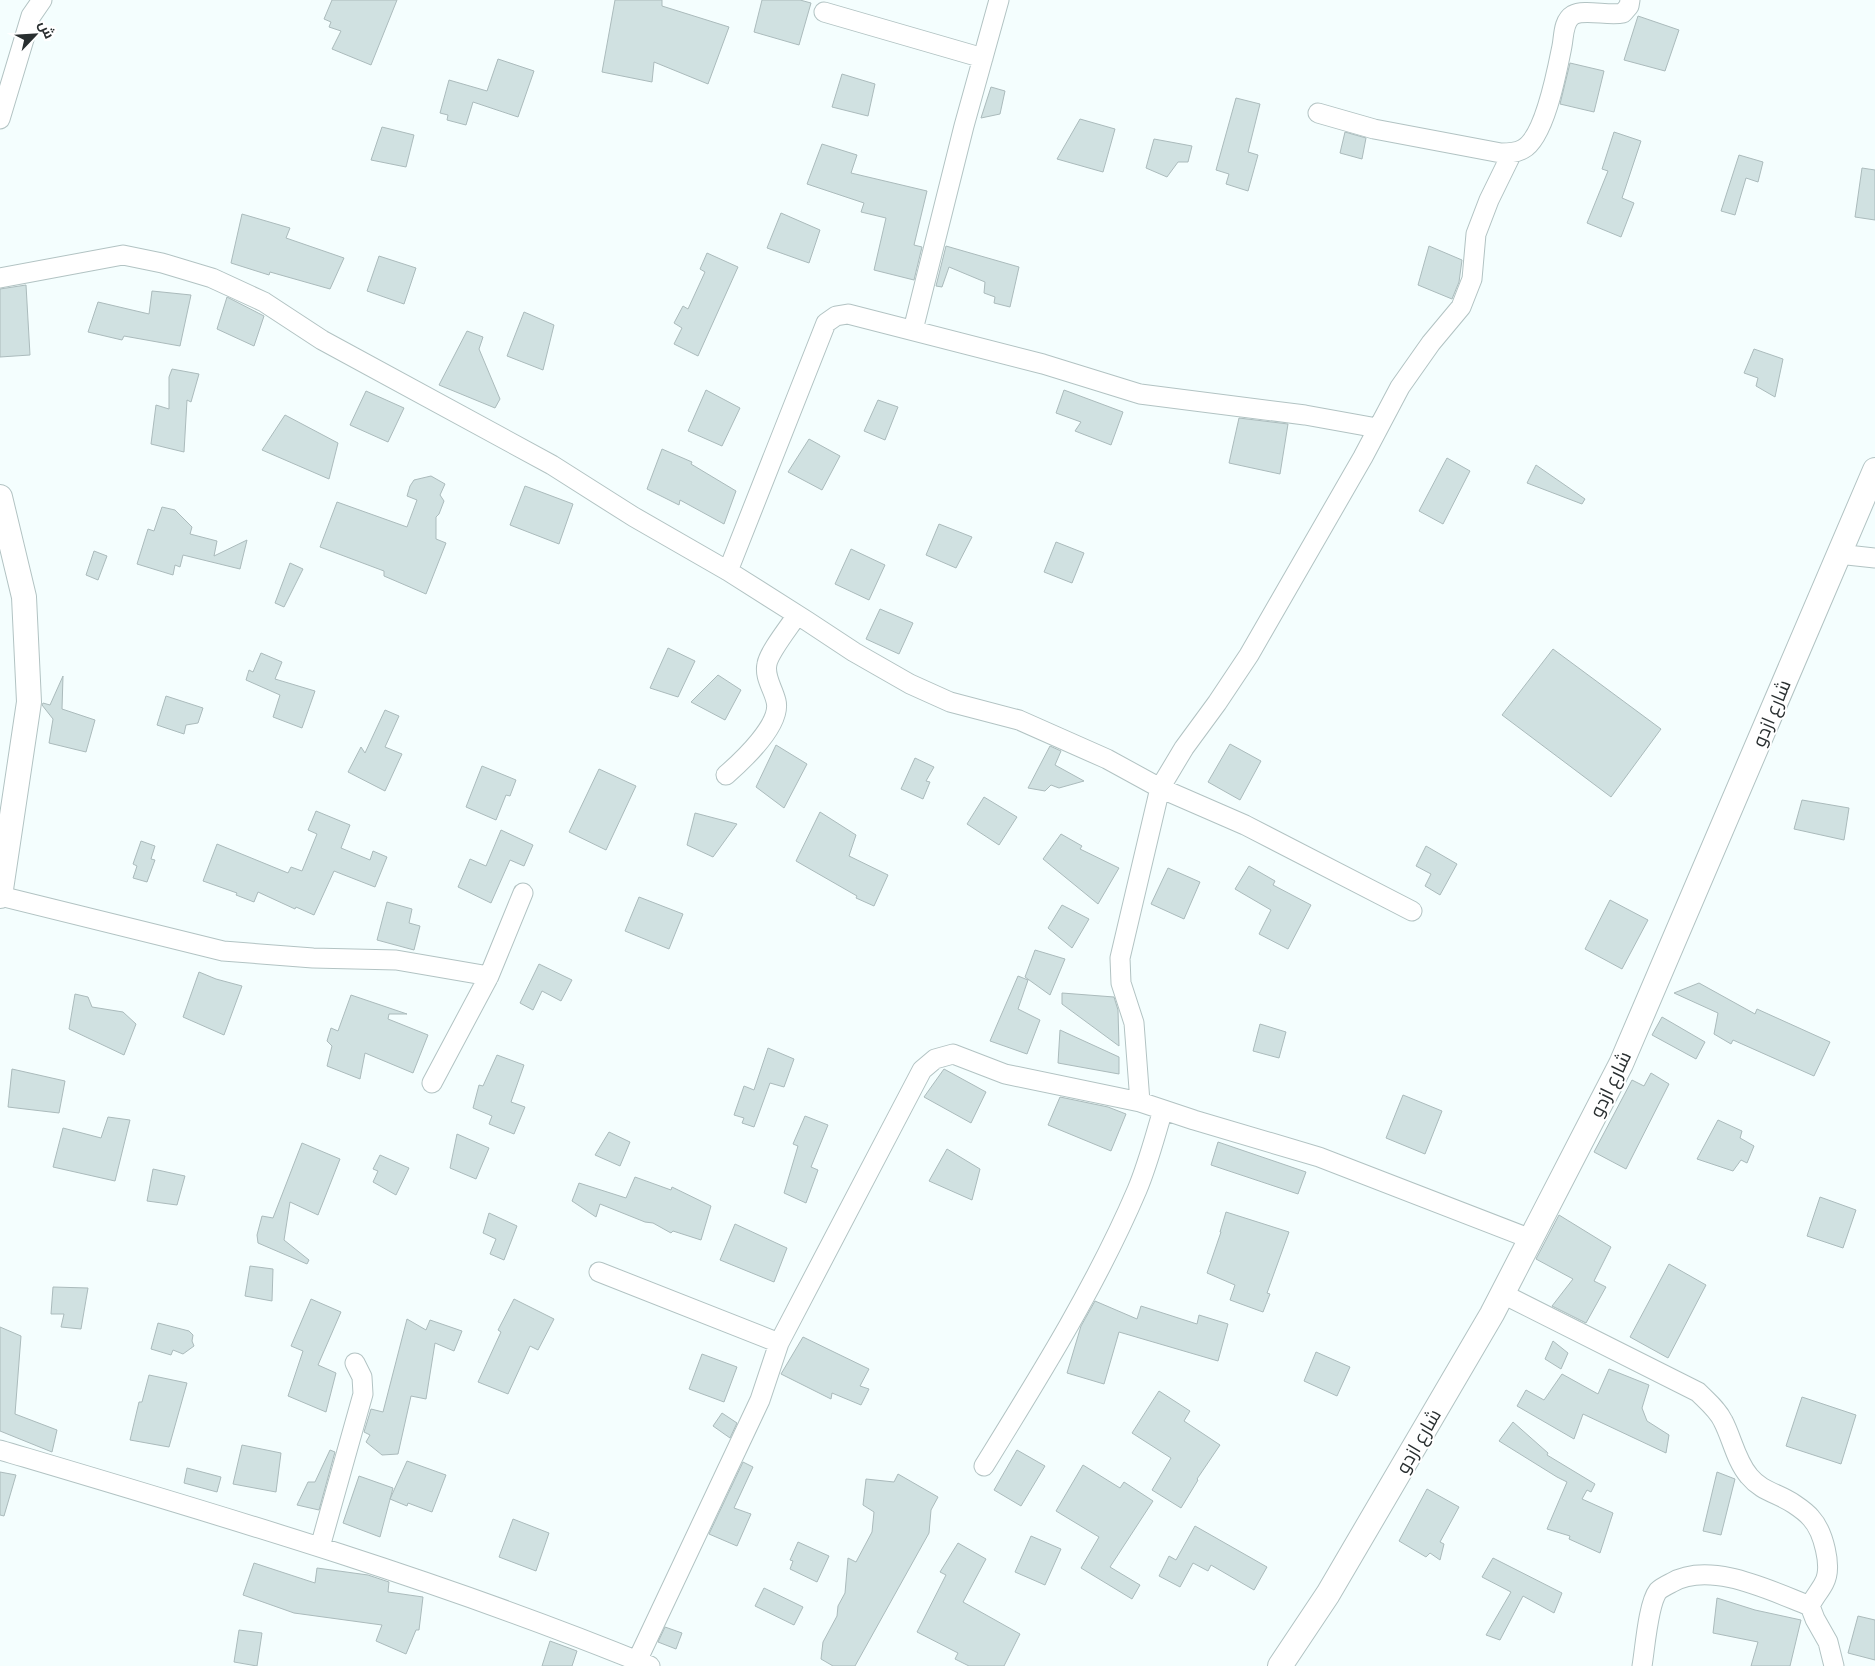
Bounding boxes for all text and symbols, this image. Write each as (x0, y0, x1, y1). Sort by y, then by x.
north arrow (10, 10, 60, 60)
text: ش (35, 18, 59, 41)
street label: شارع ازدو (1746, 676, 1798, 751)
street label: شارع ازدو (1584, 1047, 1638, 1122)
street label: شارع ازدو (1390, 1404, 1448, 1479)

